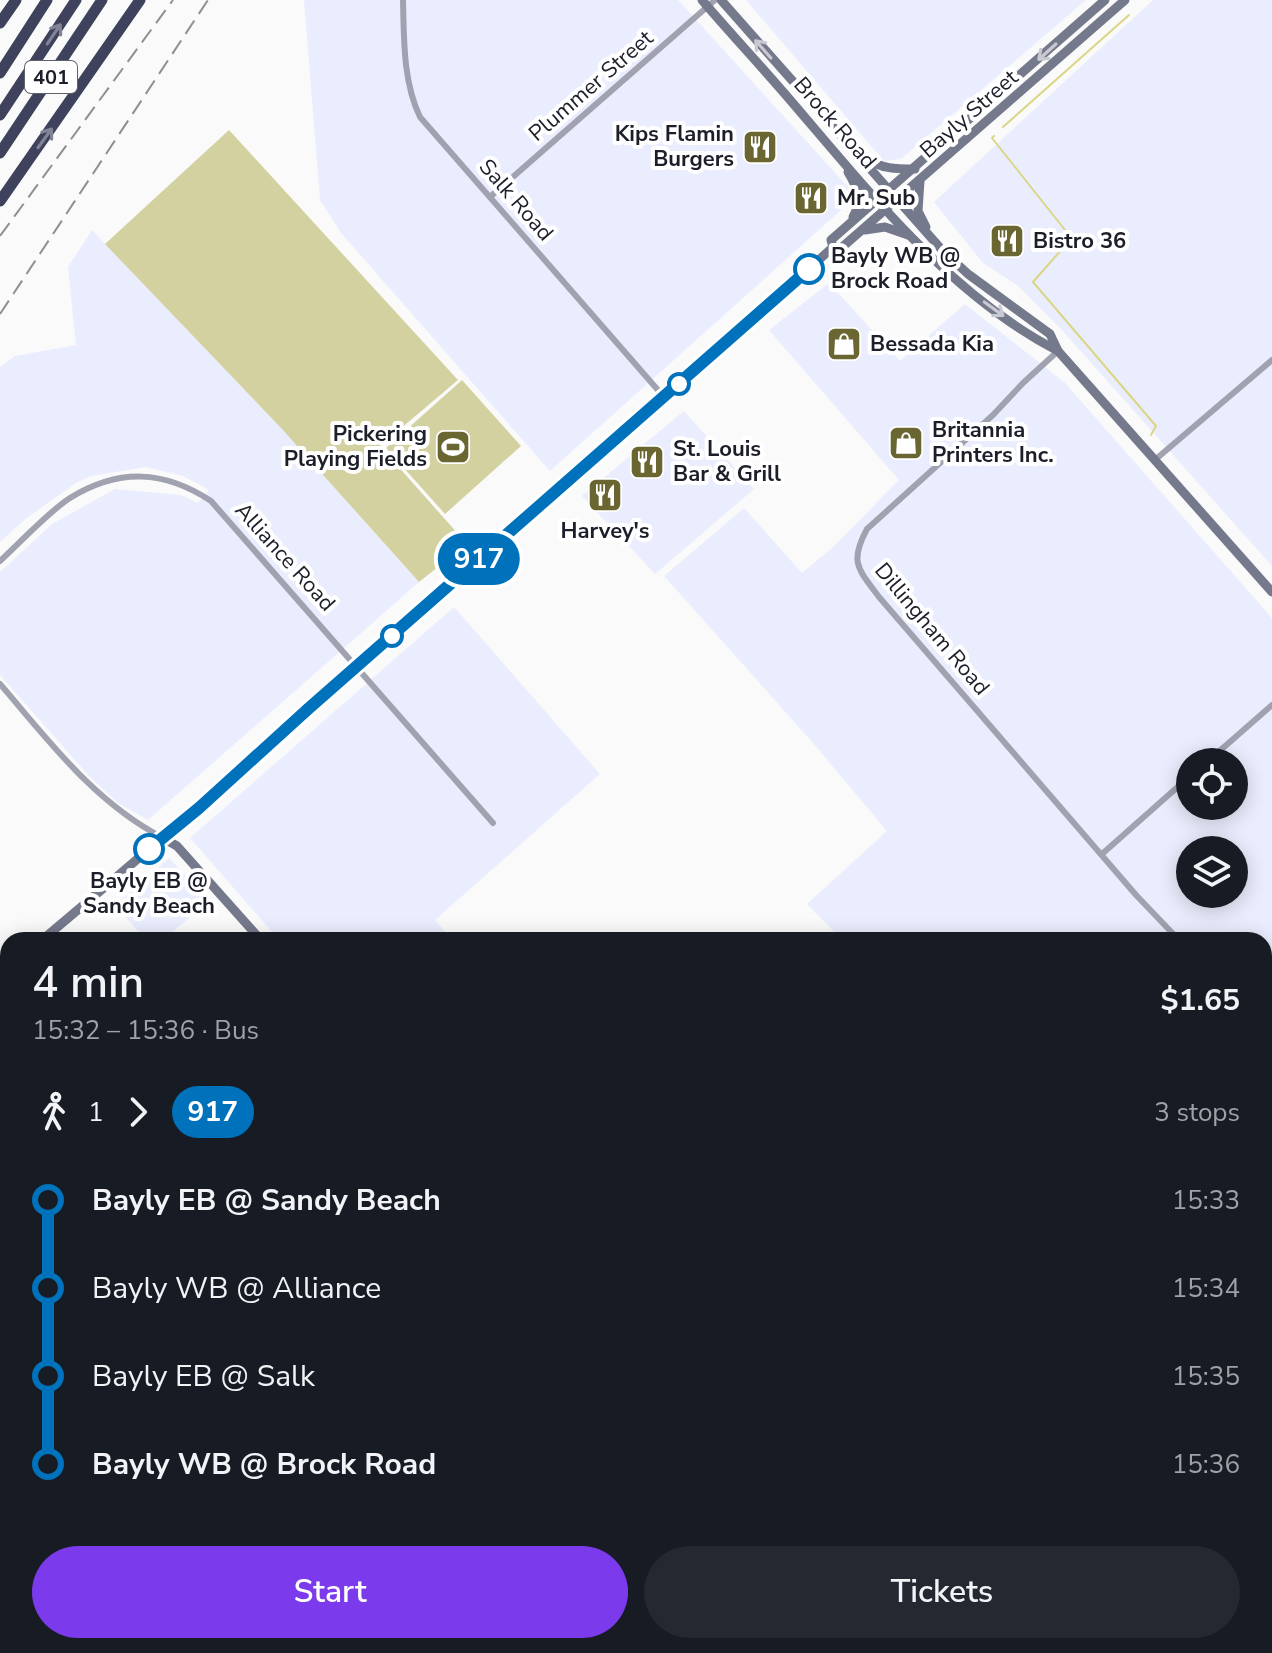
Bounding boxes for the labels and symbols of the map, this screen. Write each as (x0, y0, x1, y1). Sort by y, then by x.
one-way arrow (46, 23, 62, 46)
street label: Plummer Street (522, 23, 660, 148)
one-way arrow (755, 39, 773, 59)
one-way arrow (1038, 43, 1058, 61)
road number: 401 (25, 61, 77, 93)
street label: Bayly Street (914, 63, 1025, 165)
street label: Brock Road (787, 71, 883, 175)
place label: Kips Flamin Burgers (615, 119, 734, 174)
one-way arrow (37, 127, 54, 149)
restaurant icon: Kips Flamin Burgers (741, 128, 779, 166)
street label: Salk Road (472, 153, 560, 247)
restaurant icon: Mr. Sub (792, 179, 830, 217)
place label: Mr. Sub (837, 183, 915, 213)
restaurant icon: Bistro 36 (988, 222, 1026, 260)
place label: Bistro 36 (1033, 226, 1126, 256)
place label: Bayly WB @ Brock Road (831, 241, 960, 296)
marker: Bayly WB @ Brock Road (794, 254, 824, 284)
one-way arrow (983, 300, 1004, 317)
shop icon: Bessada Kia (825, 325, 863, 363)
place label: Bessada Kia (870, 329, 994, 359)
unlabelled marker (668, 373, 690, 395)
place label: Britannia Printers Inc. (932, 415, 1054, 470)
place label: Pickering Playing Fields (284, 419, 427, 474)
shop icon: Britannia Printers Inc. (887, 424, 925, 462)
sports icon: Pickering Playing Fields (434, 428, 472, 466)
place label: St. Louis Bar & Grill (673, 434, 781, 489)
restaurant icon: St. Louis Bar & Grill (628, 443, 666, 481)
restaurant icon: Harvey's (586, 476, 624, 514)
street label: Alliance Road (228, 496, 342, 618)
place label: Harvey's (560, 516, 650, 546)
line badge: 917 (433, 533, 525, 585)
street label: Dillingham Road (868, 556, 996, 702)
unlabelled marker (381, 625, 403, 647)
marker: Bayly EB @ Sandy Beach (134, 834, 164, 864)
place label: Bayly EB @ Sandy Beach (83, 866, 215, 921)

